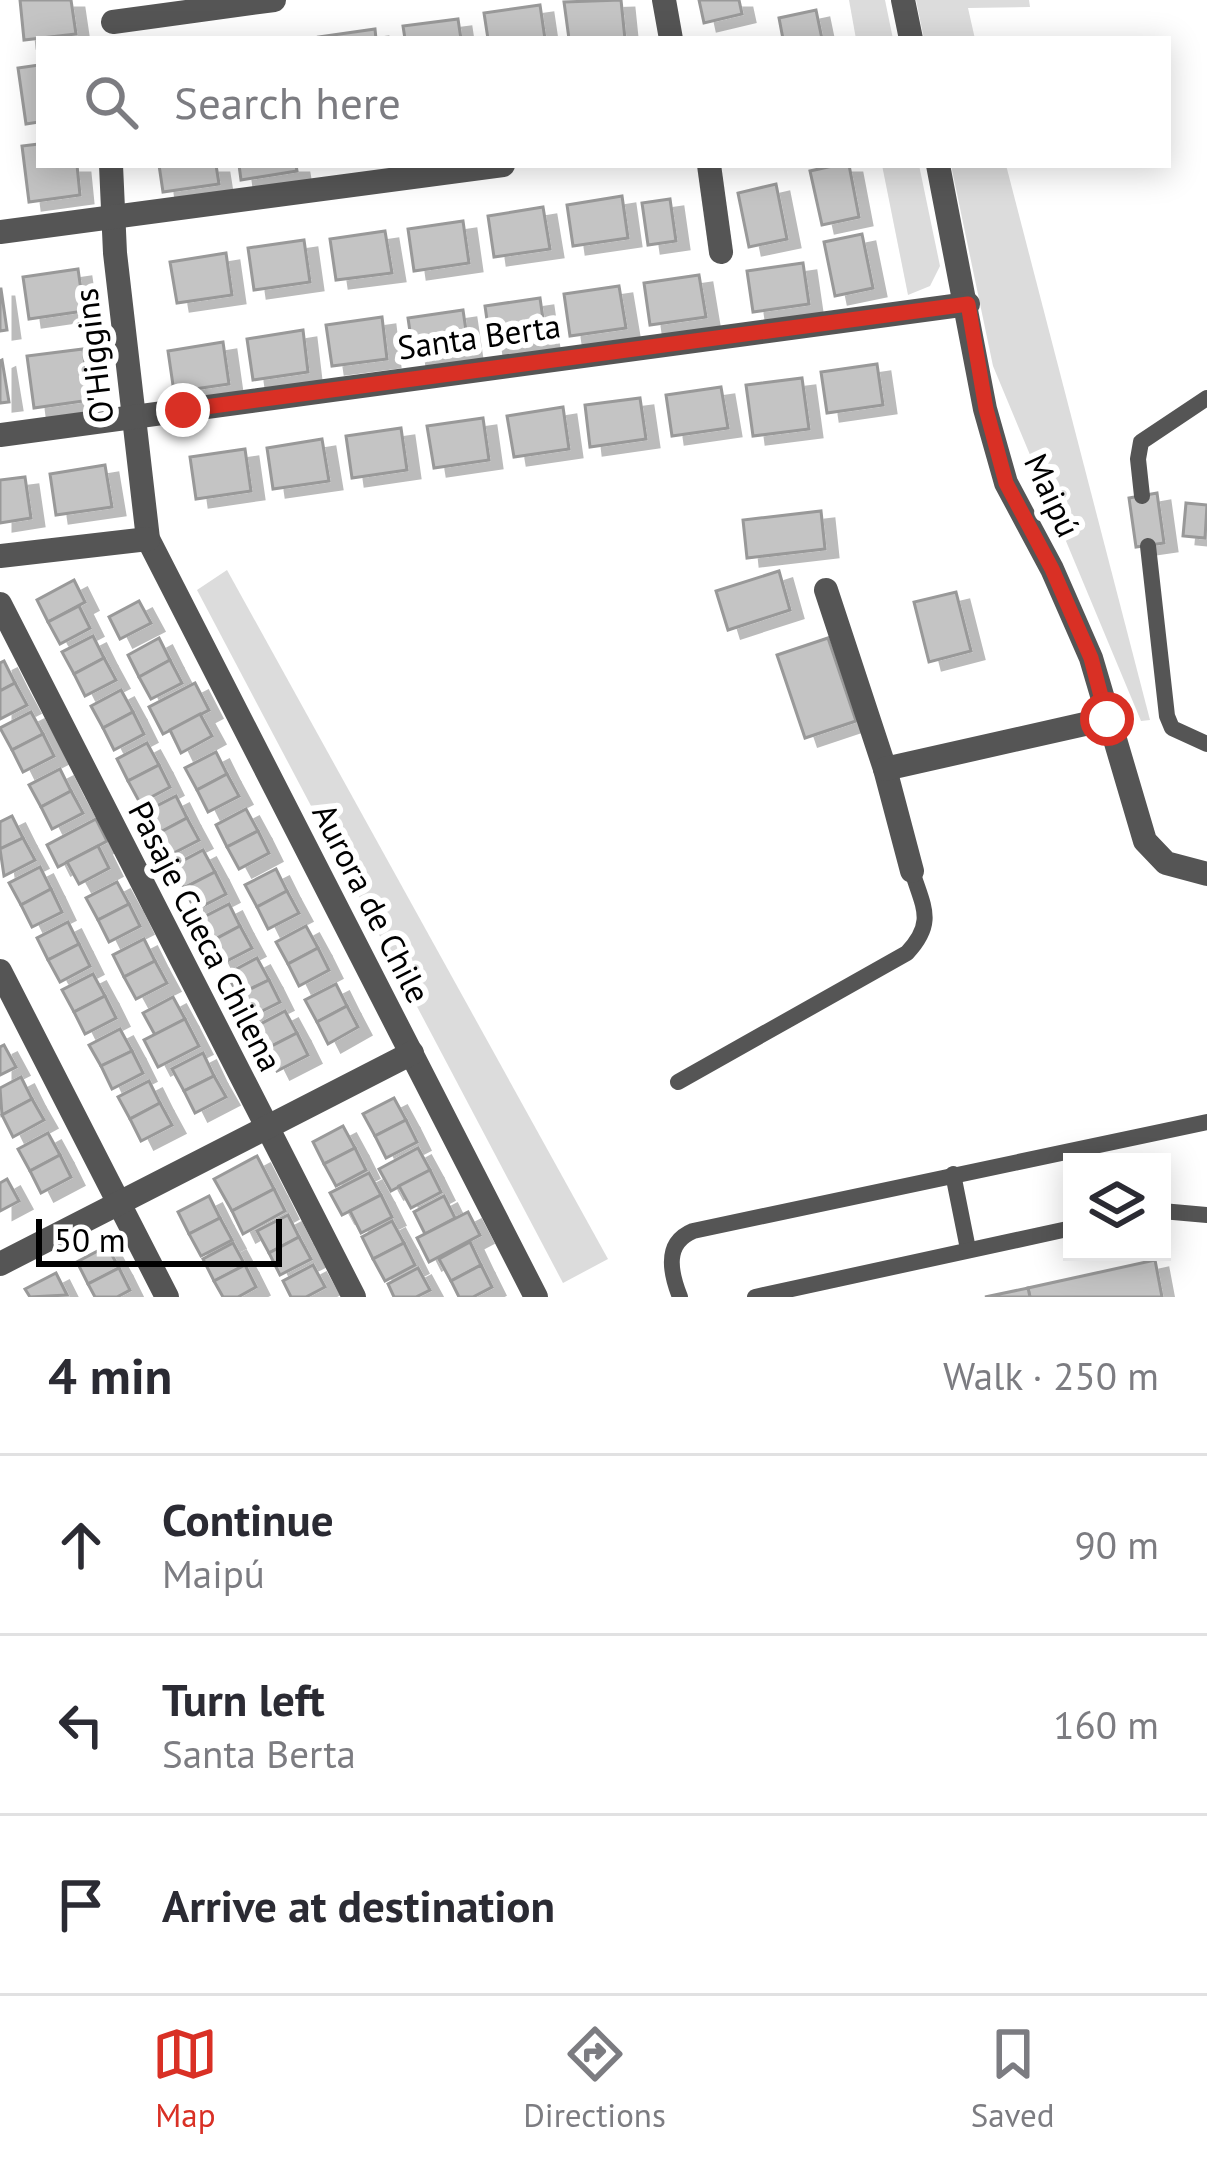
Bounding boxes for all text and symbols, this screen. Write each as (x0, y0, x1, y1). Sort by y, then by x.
search box (36, 36, 1171, 168)
icon: search (78, 69, 144, 135)
text: Search here (174, 73, 401, 131)
street label: O'Higgins (63, 286, 123, 426)
street label: Santa Berta (395, 303, 563, 369)
route end (156, 383, 210, 437)
street label: Maipú (1015, 447, 1091, 543)
route start (1080, 692, 1134, 746)
street label: Pasaje Cueca Chilena (119, 794, 293, 1078)
street label: Aurora de Chile (303, 796, 441, 1010)
map controls (1063, 1153, 1171, 1261)
button: layers (1063, 1153, 1171, 1261)
scale bar (36, 1213, 282, 1266)
text: 50 m (54, 1218, 126, 1261)
text: 4 min (48, 1342, 172, 1408)
text: Walk · 250 m (943, 1350, 1159, 1401)
text: Continue (162, 1490, 334, 1548)
icon: ahead (48, 1512, 114, 1578)
text: 90 m (1074, 1519, 1159, 1570)
text: Maipú (162, 1548, 265, 1599)
text: Turn left (162, 1670, 325, 1728)
icon: left (48, 1692, 114, 1758)
text: 160 m (1053, 1699, 1159, 1750)
text: Santa Berta (162, 1728, 356, 1779)
icon: arrive (48, 1872, 114, 1938)
text: Arrive at destination (162, 1876, 555, 1934)
tab: Map (152, 2021, 218, 2136)
tab: Directions (523, 2021, 666, 2136)
tab: Saved (971, 2021, 1055, 2136)

